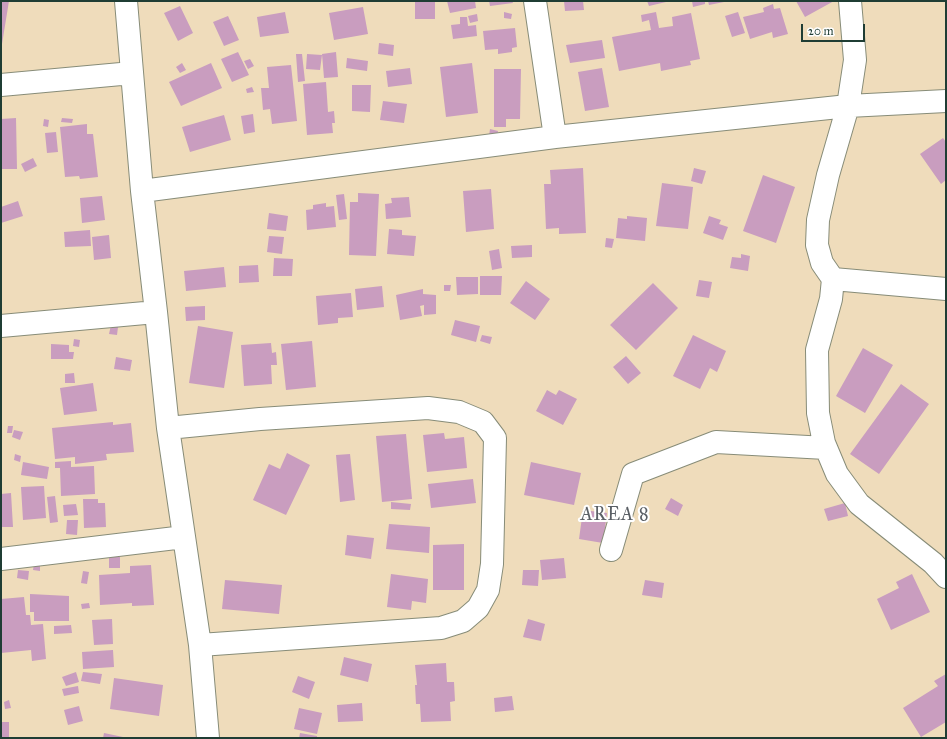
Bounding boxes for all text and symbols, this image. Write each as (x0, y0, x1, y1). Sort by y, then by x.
scale bar (803, 16, 867, 42)
text: 20 m (808, 24, 834, 38)
district label: AREA 8 (580, 505, 650, 527)

